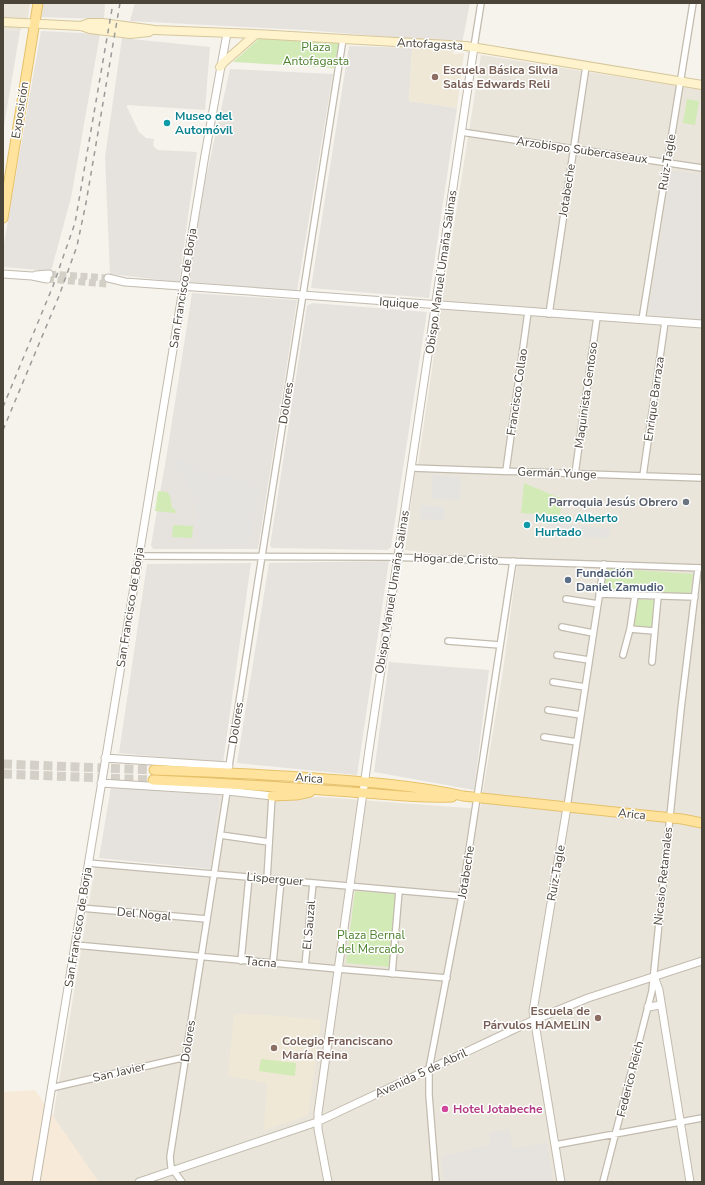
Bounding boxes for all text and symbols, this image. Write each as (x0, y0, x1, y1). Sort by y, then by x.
street label: Antofagasta (396, 34, 464, 54)
park label: Plaza Antofagasta (283, 39, 349, 69)
place label: Escuela Básica Silvia Salas Edwards Reli (443, 62, 558, 92)
marker: Escuela Básica Silvia Salas Edwards Reli (430, 72, 440, 82)
street label: Exposición (8, 80, 32, 140)
place label: Museo del Automóvil (175, 108, 233, 138)
marker: Museo del Automóvil (162, 118, 172, 128)
street label: Arzobispo Subercaseaux (515, 133, 649, 167)
street label: Ruiz-Tagle (655, 133, 679, 191)
street label: Jotabeche (555, 162, 579, 219)
street label: Obispo Manuel Umaña Salinas (422, 189, 460, 355)
street label: San Francisco de Borja (166, 227, 200, 349)
street label: Iquique (379, 294, 419, 312)
street label: Maquinista Gentoso (571, 340, 601, 449)
street label: Francisco Collao (503, 347, 531, 437)
street label: Enrique Barraza (640, 356, 668, 442)
street label: Dolores (275, 381, 297, 425)
street label: Germán Yunge (517, 464, 597, 482)
place label: Parroquia Jesús Obrero (549, 494, 678, 510)
marker: Parroquia Jesús Obrero (681, 497, 691, 507)
street label: Obispo Manuel Umaña Salinas (371, 509, 413, 675)
place label: Museo Alberto Hurtado (535, 510, 618, 540)
marker: Museo Alberto Hurtado (522, 520, 532, 530)
street label: San Francisco de Borja (113, 546, 147, 668)
street label: Hogar de Cristo (413, 550, 499, 568)
place label: Fundación Daniel Zamudio (576, 565, 664, 595)
marker: Fundación Daniel Zamudio (563, 575, 573, 585)
street label: Dolores (225, 701, 247, 745)
street label: Arica (295, 769, 323, 787)
street label: Arica (617, 805, 647, 823)
street label: Nicasio Retamales (650, 826, 676, 926)
street label: Jotabeche (454, 844, 478, 901)
street label: Ruiz-Tagle (543, 844, 569, 902)
street label: San Francisco de Borja (61, 866, 95, 988)
street label: Lisperguer (246, 869, 305, 890)
street label: El Sauzal (299, 899, 319, 950)
street label: Del Nogal (116, 904, 172, 924)
park label: Plaza Bernal del Mercado (337, 927, 405, 957)
street label: Tacna (245, 953, 277, 971)
place label: Escuela de Párvulos HAMELIN (483, 1003, 590, 1033)
marker: Escuela de Párvulos HAMELIN (593, 1013, 603, 1023)
street label: Dolores (177, 1019, 199, 1063)
place label: Colegio Franciscano María Reina (282, 1033, 393, 1063)
street label: Federico Reich (613, 1039, 647, 1119)
marker: Colegio Franciscano María Reina (269, 1043, 279, 1053)
street label: Avenida 5 de Abril (372, 1044, 470, 1101)
street label: San Javier (91, 1058, 148, 1086)
place label: Hotel Jotabeche (453, 1101, 543, 1117)
marker: Hotel Jotabeche (440, 1104, 450, 1114)

